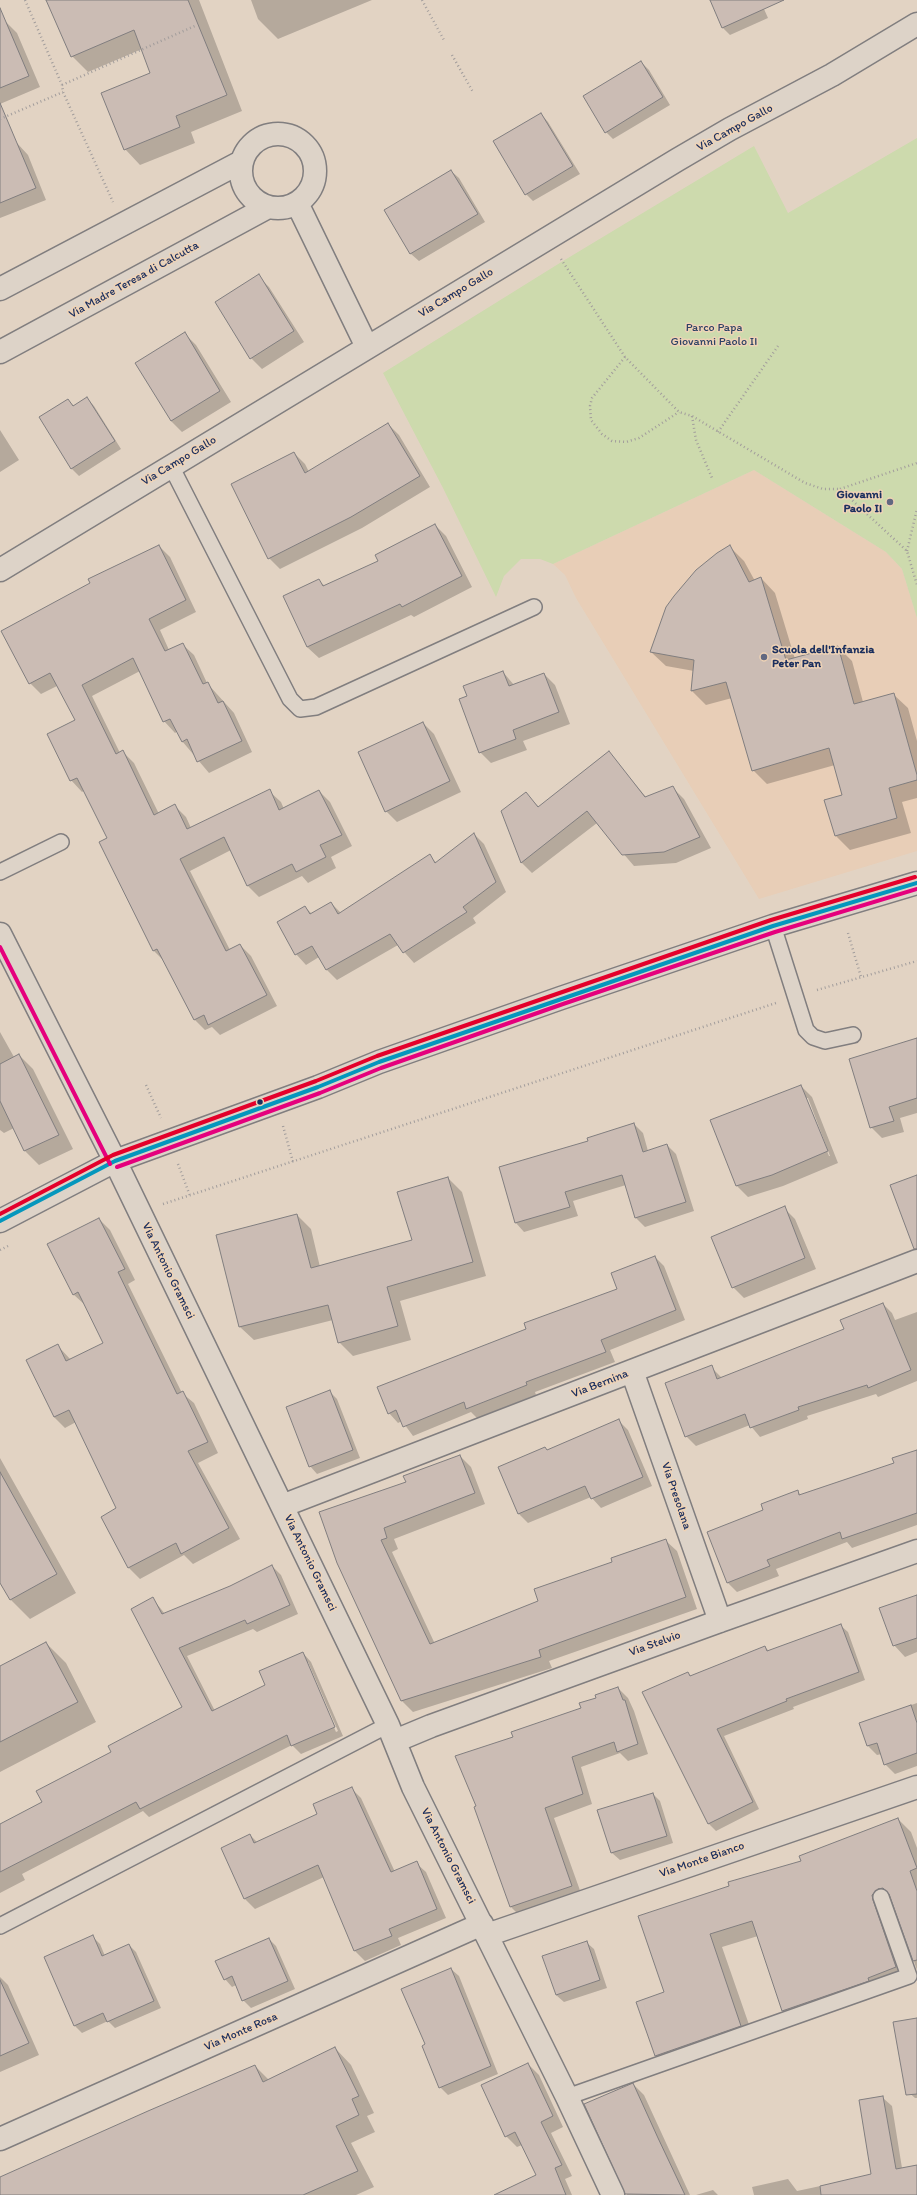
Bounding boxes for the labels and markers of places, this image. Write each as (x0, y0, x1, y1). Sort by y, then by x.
place label: Giovanni Paolo II (836, 488, 882, 516)
marker: Giovanni Paolo II (885, 497, 895, 507)
place label: Scuola dell'Infanzia Peter Pan (772, 643, 874, 671)
marker: Scuola dell'Infanzia Peter Pan (759, 652, 769, 662)
unlabelled marker (255, 1097, 265, 1107)

